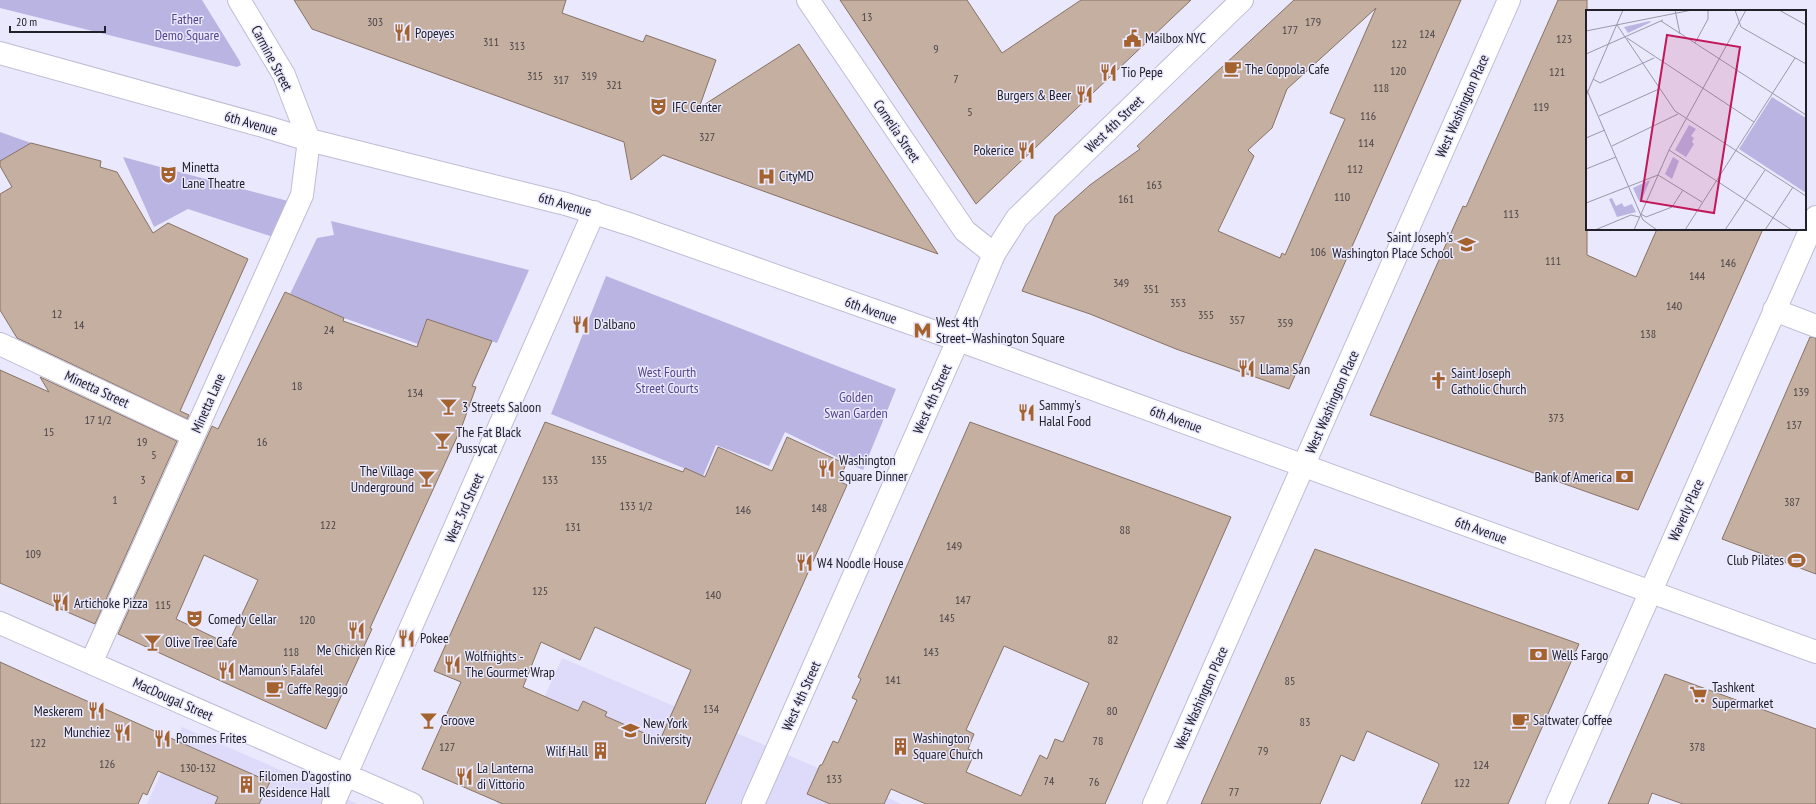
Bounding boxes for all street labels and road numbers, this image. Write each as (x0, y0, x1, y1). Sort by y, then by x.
street label: Carmine Street (247, 22, 297, 94)
street label: West Washington Place (1431, 51, 1493, 160)
street label: West 4th Street (1081, 92, 1147, 156)
street label: Cornelia Street (869, 96, 925, 166)
street label: 6th Avenue (222, 107, 280, 139)
street label: 6th Avenue (536, 188, 594, 220)
street label: 6th Avenue (842, 292, 900, 328)
street label: West Washington Place (1301, 347, 1363, 456)
street label: West 4th Street (909, 361, 955, 437)
street label: Minetta Street (62, 366, 132, 412)
street label: Minetta Lane (187, 370, 229, 436)
street label: 6th Avenue (1147, 401, 1205, 437)
street label: West 3rd Street (441, 470, 487, 546)
street label: Waverly Place (1664, 476, 1708, 544)
street label: 6th Avenue (1452, 512, 1510, 548)
street label: West Washington Place (1170, 643, 1232, 752)
street label: West 4th Street (778, 658, 824, 734)
street label: MacDougal Street (130, 673, 216, 725)

